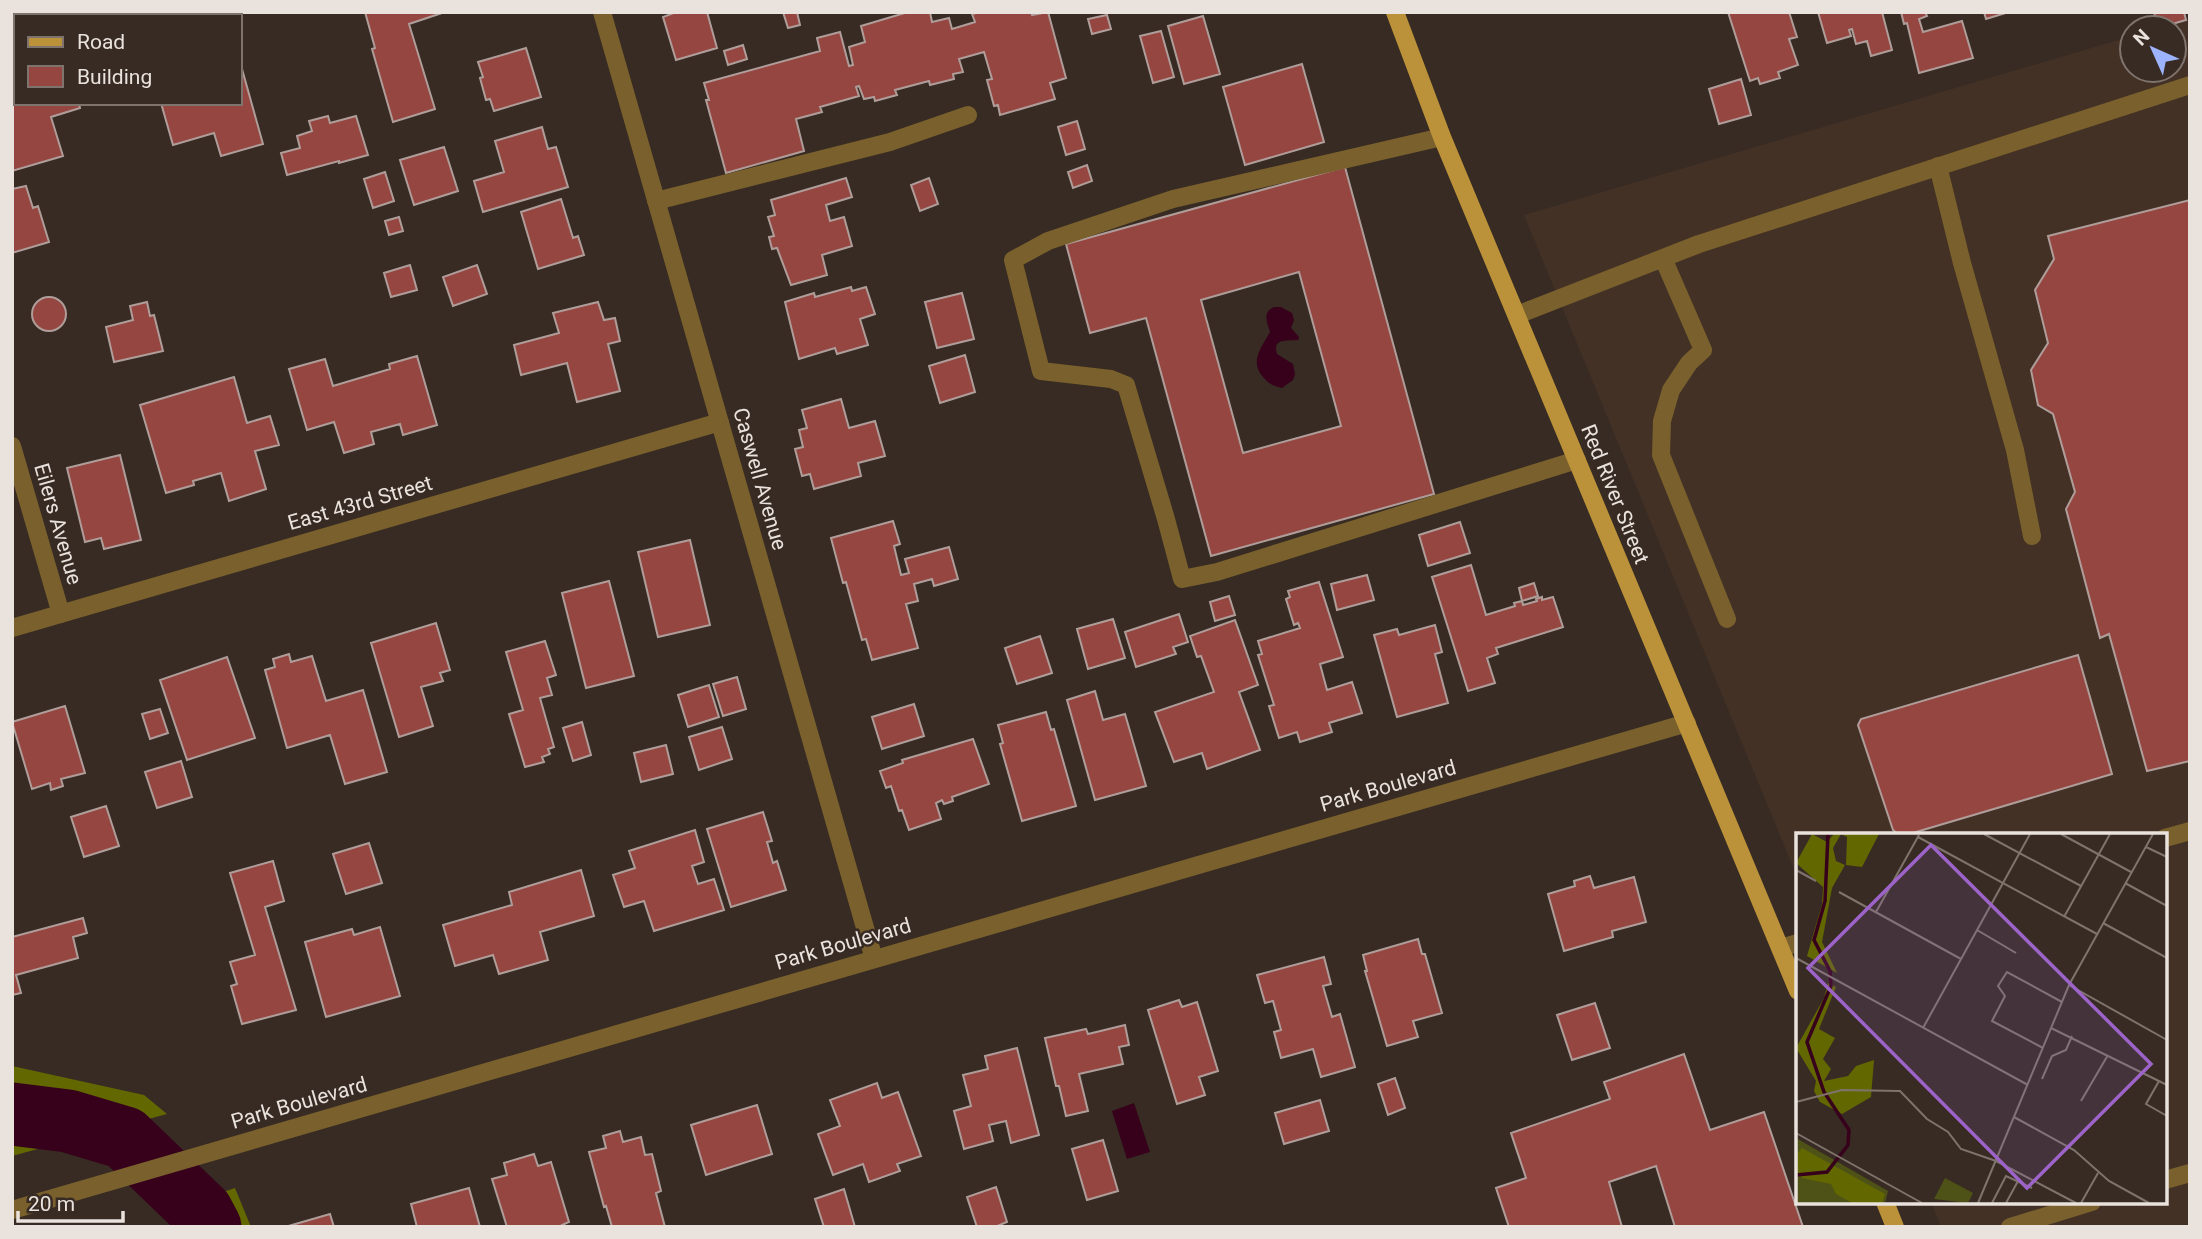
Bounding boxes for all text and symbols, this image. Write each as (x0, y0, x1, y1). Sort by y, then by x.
legend (14, 14, 242, 105)
north arrow (2118, 14, 2188, 84)
text: N (2128, 24, 2154, 50)
text: Road (77, 30, 125, 54)
text: Building (77, 65, 152, 89)
street label: Caswell Avenue (728, 405, 792, 553)
street label: Red River Street (1576, 421, 1654, 567)
street label: Eilers Avenue (29, 461, 87, 587)
street label: East 43rd Street (285, 471, 435, 535)
street label: Park Boulevard (1317, 755, 1459, 817)
inset map (1796, 833, 2167, 1204)
street label: Park Boulevard (772, 913, 914, 975)
street label: Park Boulevard (228, 1072, 370, 1134)
scale bar (18, 1180, 122, 1224)
text: 20 m (28, 1192, 75, 1216)

